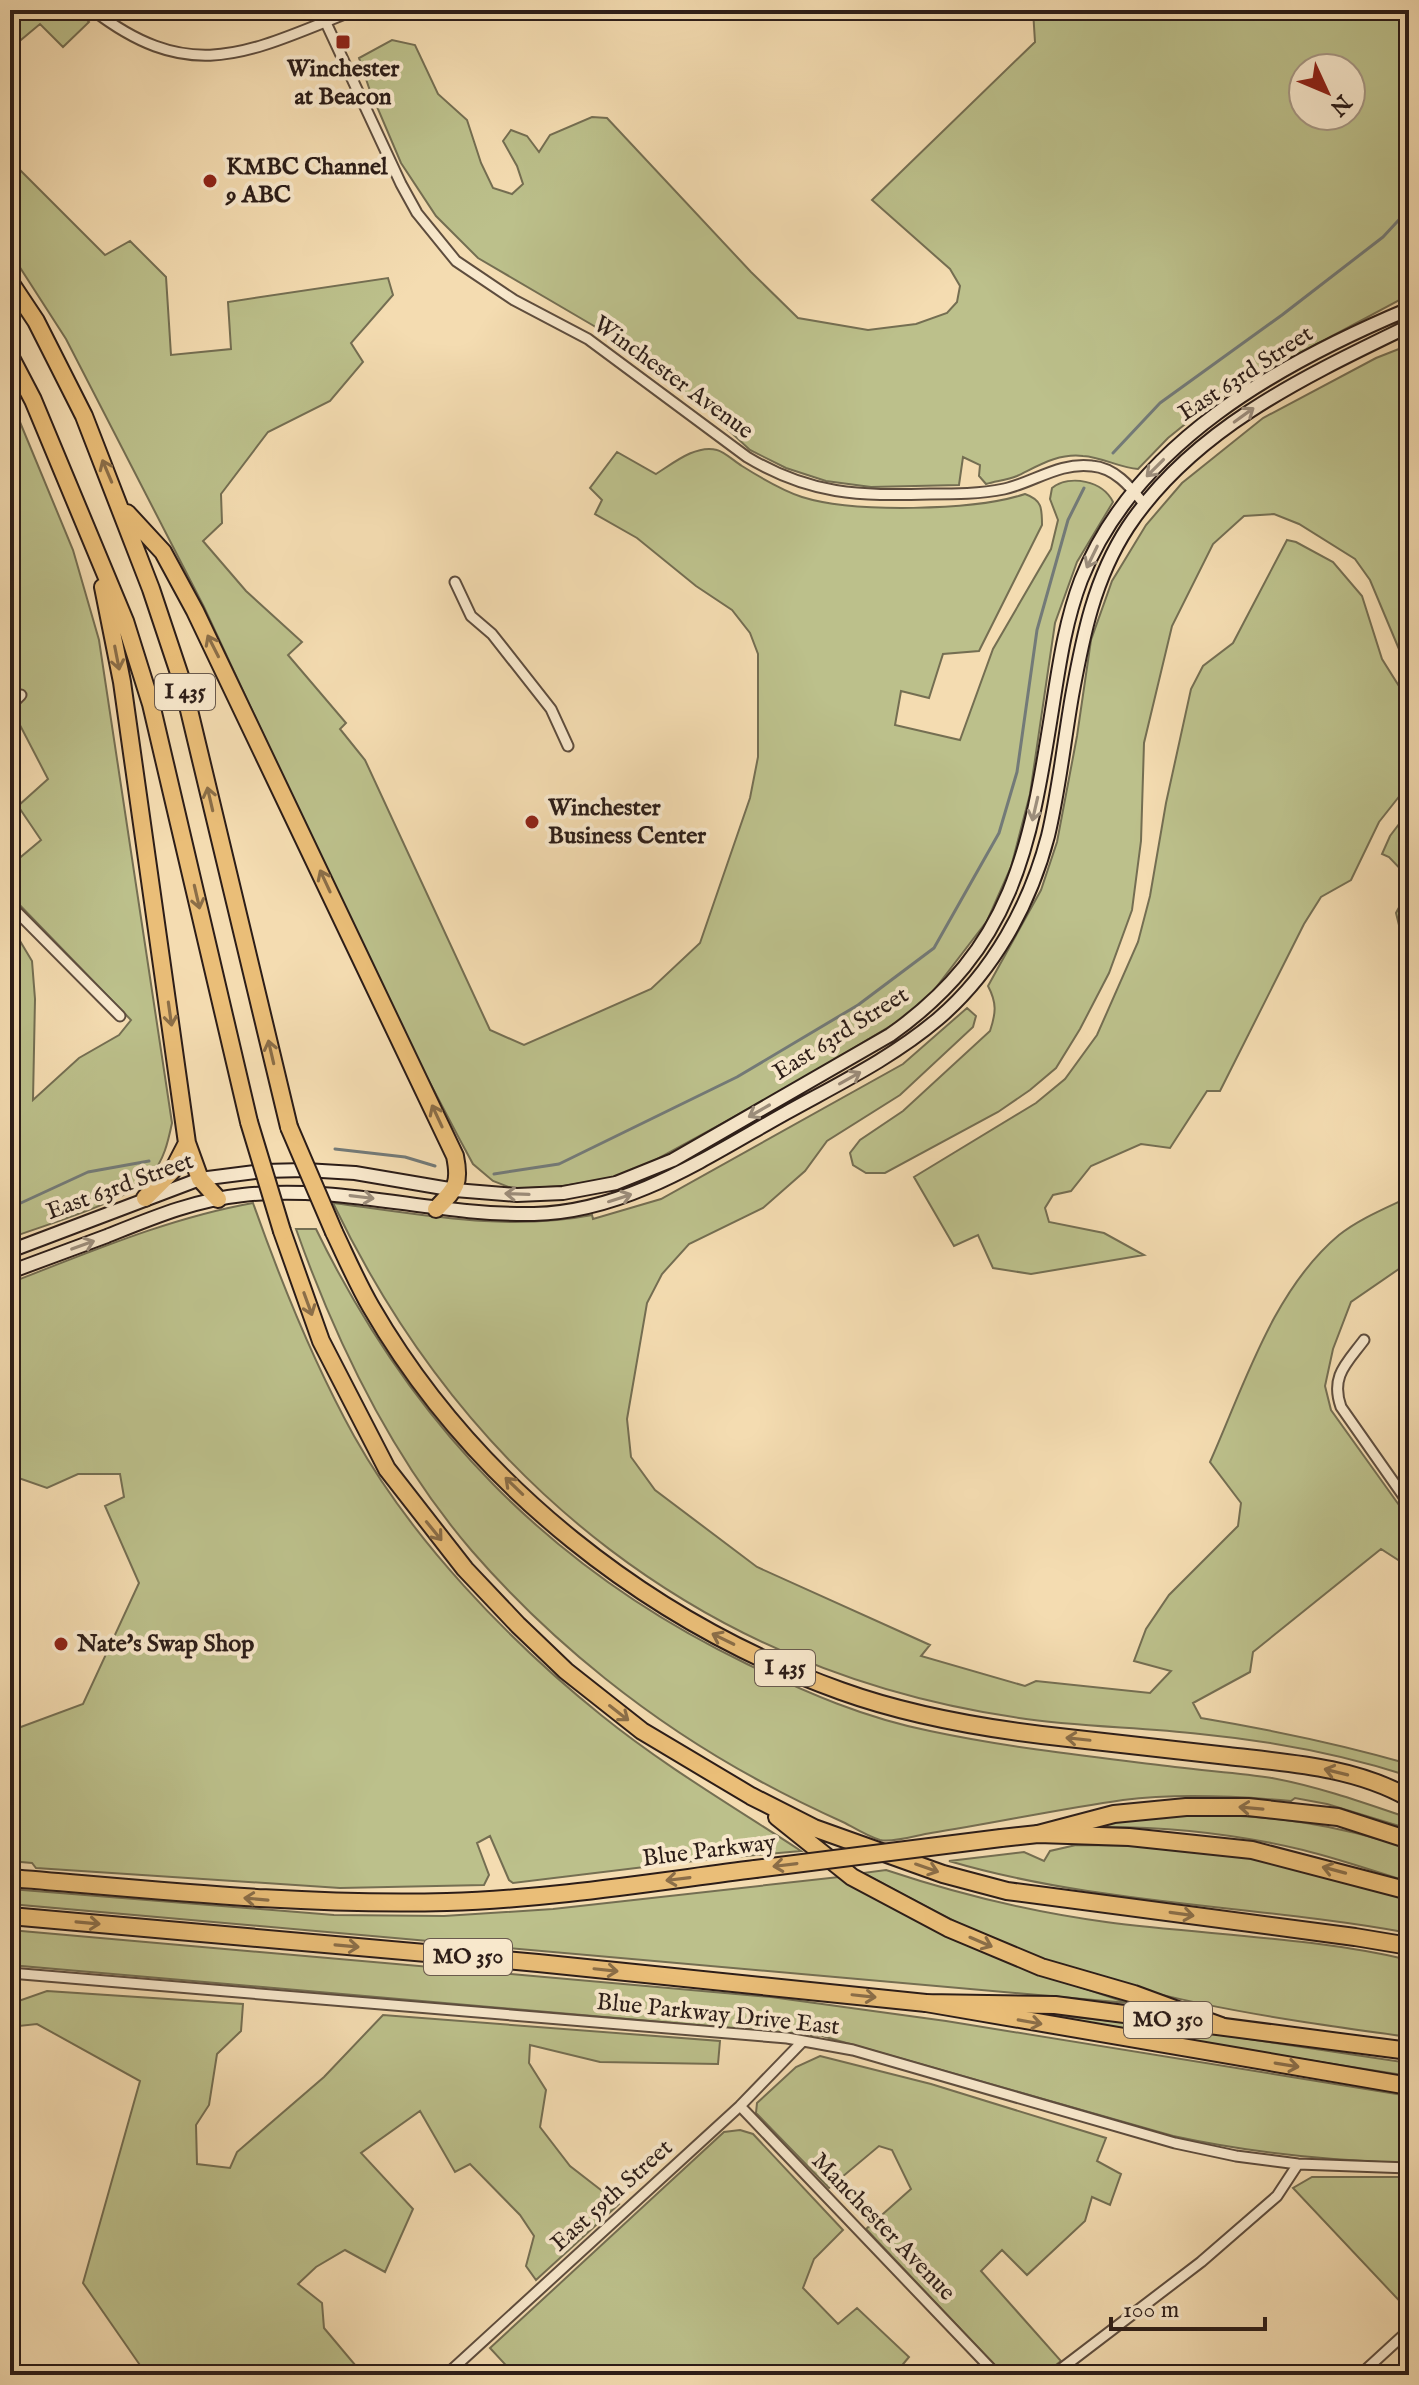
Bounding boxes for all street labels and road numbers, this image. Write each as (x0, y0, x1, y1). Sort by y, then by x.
street label: Winchester Avenue (587, 309, 759, 447)
street label: East 63rd Street (1173, 319, 1319, 429)
road number: I 435 (155, 674, 215, 710)
street label: East 63rd Street (767, 980, 915, 1088)
street label: East 63rd Street (42, 1146, 198, 1228)
road number: I 435 (755, 1650, 815, 1686)
street label: Blue Parkway (641, 1827, 778, 1875)
road number: MO 350 (424, 1939, 512, 1975)
street label: Blue Parkway Drive East (595, 1987, 841, 2043)
road number: MO 350 (1124, 2002, 1212, 2038)
street label: East 59th Street (544, 2133, 680, 2259)
street label: Manchester Avenue (804, 2146, 962, 2308)

